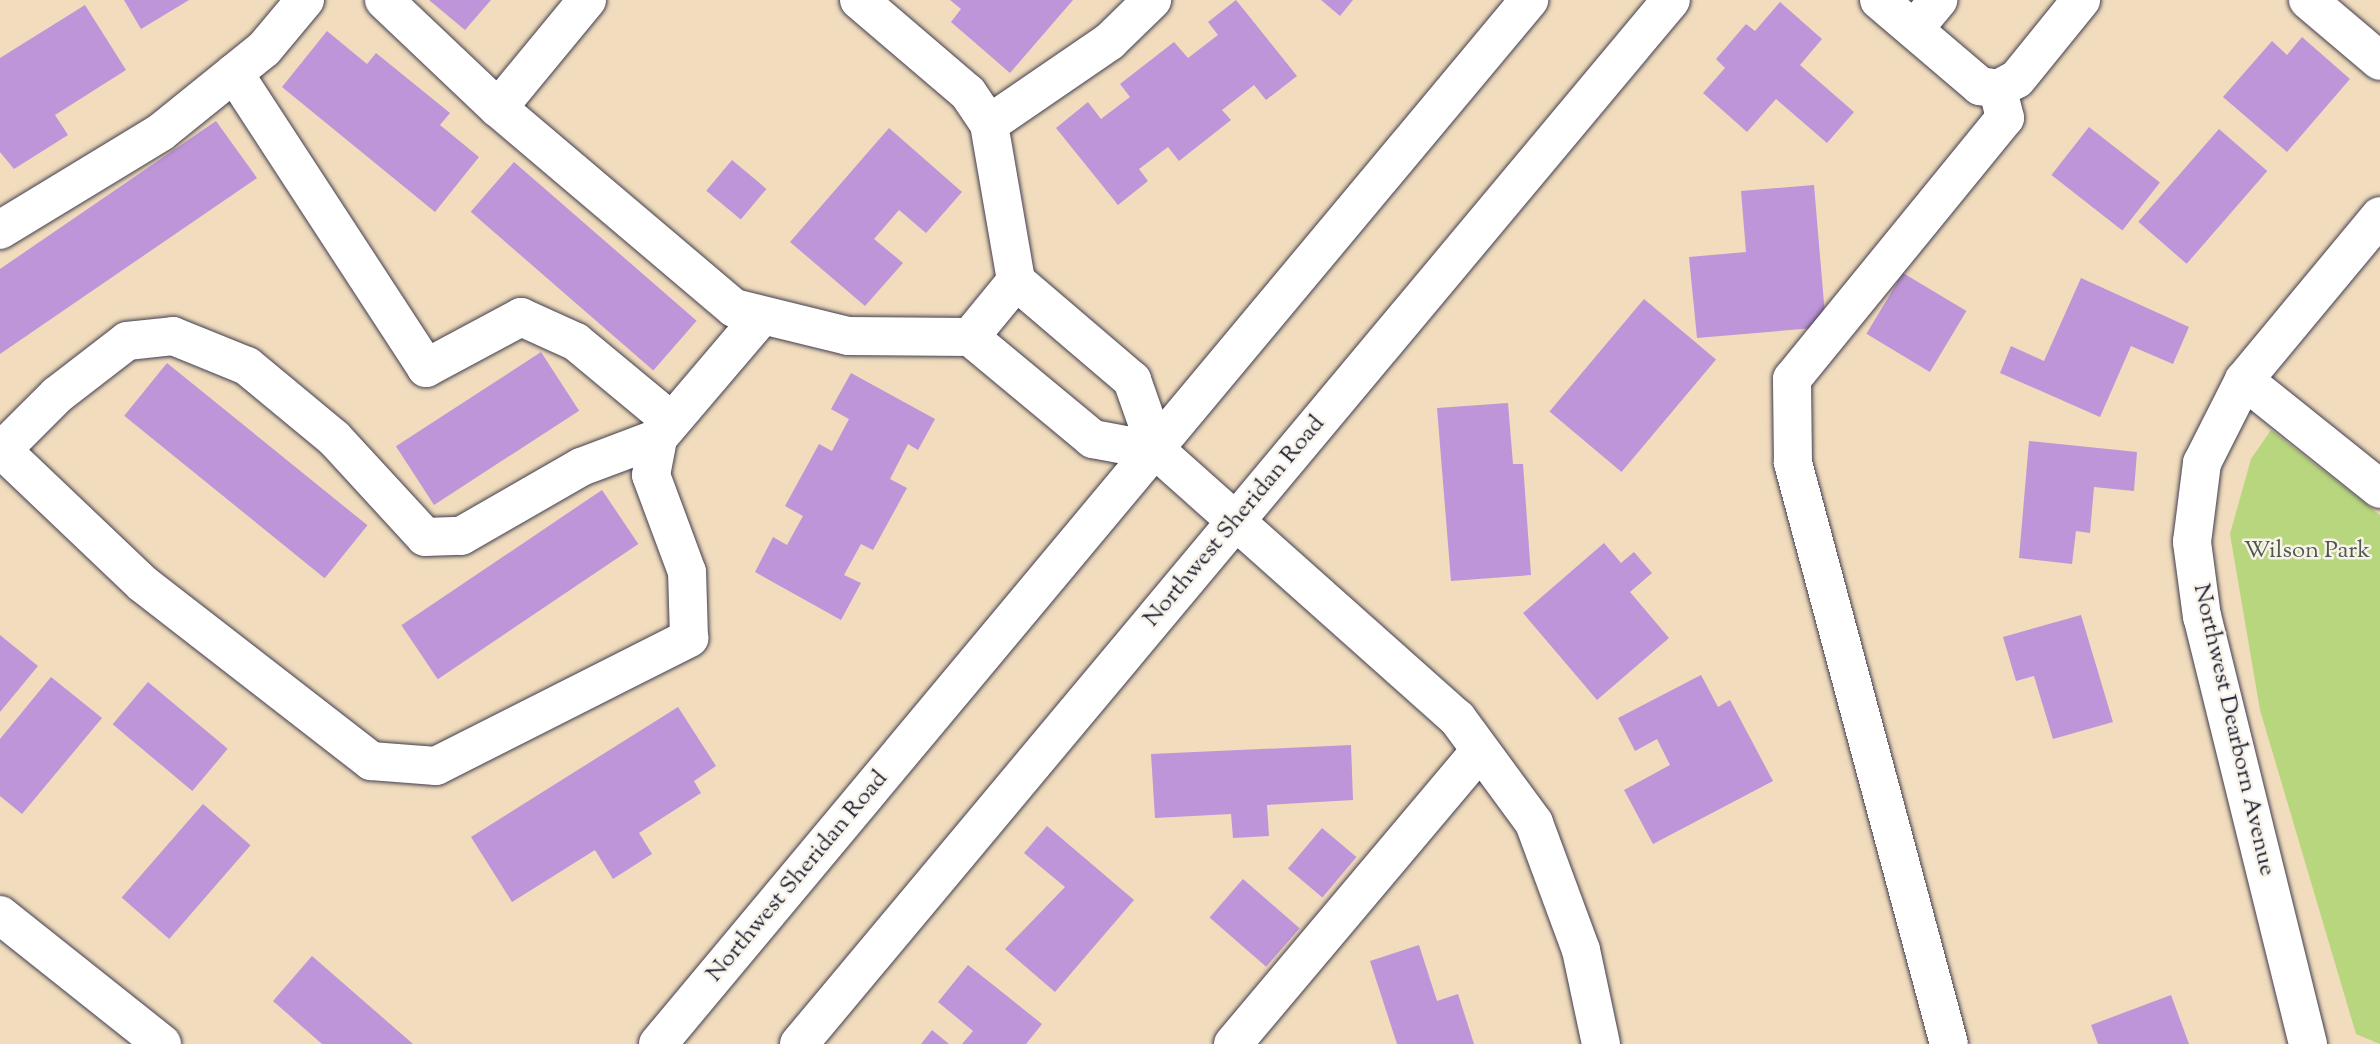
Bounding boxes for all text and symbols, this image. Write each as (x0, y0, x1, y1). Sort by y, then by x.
street label: Northwest Sheridan Road (1138, 410, 1332, 634)
park label: Wilson Park (2244, 538, 2370, 566)
street label: Northwest Dearborn Avenue (2185, 581, 2281, 879)
street label: Northwest Sheridan Road (701, 765, 895, 989)

